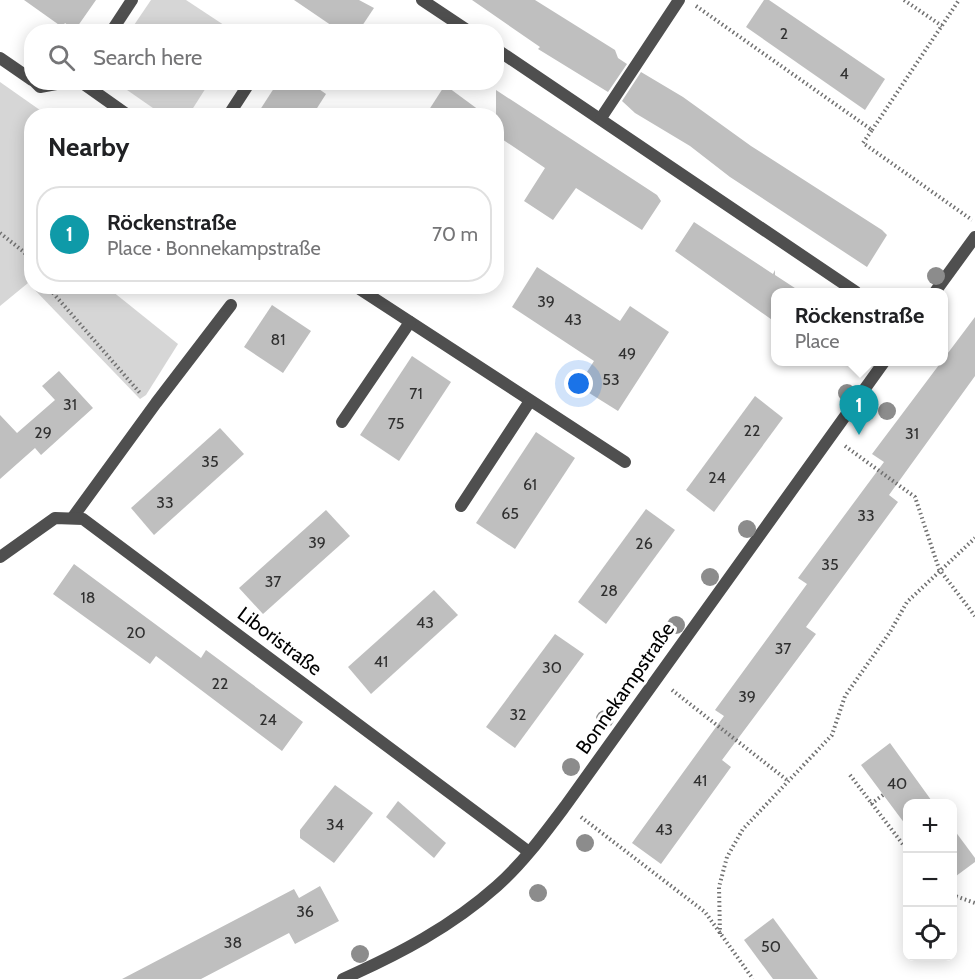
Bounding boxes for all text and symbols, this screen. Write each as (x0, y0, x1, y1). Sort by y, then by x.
search box (24, 24, 504, 90)
house number: 2 (780, 24, 788, 43)
icon: search (45, 41, 78, 74)
text: Search here (93, 44, 202, 71)
house number: 4 (839, 64, 849, 83)
text: Nearby (48, 131, 129, 163)
text: Röckenstraße (107, 209, 237, 236)
text: 1 (66, 222, 73, 246)
text: 70 m (432, 222, 478, 246)
text: Place · Bonnekampstraße (107, 236, 321, 260)
popup (771, 288, 948, 366)
house number: 39 (537, 292, 555, 311)
text: Röckenstraße (795, 302, 924, 329)
house number: 43 (564, 310, 582, 329)
text: Place (795, 329, 840, 353)
house number: 81 (271, 330, 285, 349)
house number: 49 (618, 344, 636, 363)
your location (564, 369, 593, 398)
house number: 53 (602, 370, 620, 389)
house number: 71 (409, 384, 423, 403)
pin: 1 (840, 386, 878, 435)
house number: 31 (63, 395, 77, 414)
house number: 75 (388, 414, 404, 433)
house number: 22 (744, 421, 760, 440)
house number: 29 (34, 423, 52, 442)
house number: 31 (905, 424, 919, 443)
house number: 35 (201, 452, 219, 471)
house number: 24 (708, 468, 726, 487)
house number: 61 (523, 475, 537, 494)
house number: 33 (156, 493, 174, 512)
house number: 65 (501, 504, 519, 523)
house number: 33 (857, 506, 875, 525)
house number: 39 (308, 533, 326, 552)
house number: 26 (635, 534, 653, 553)
house number: 35 (821, 555, 839, 574)
house number: 37 (265, 572, 281, 591)
house number: 28 (600, 581, 618, 600)
house number: 18 (81, 588, 95, 607)
street label: Liboristraße (233, 602, 327, 680)
house number: 43 (416, 613, 434, 632)
street label: Bonnekampstraße (571, 618, 679, 758)
house number: 20 (126, 623, 146, 642)
house number: 37 (775, 639, 791, 658)
house number: 41 (374, 652, 388, 671)
house number: 30 (542, 658, 562, 677)
house number: 22 (212, 674, 228, 693)
house number: 39 (738, 687, 756, 706)
house number: 32 (509, 705, 527, 724)
house number: 24 (259, 710, 277, 729)
house number: 41 (693, 771, 707, 790)
house number: 40 (887, 774, 907, 793)
map controls (903, 799, 957, 961)
button: + (903, 799, 957, 853)
house number: 34 (326, 815, 344, 834)
house number: 43 (655, 820, 673, 839)
button: − (903, 853, 957, 907)
house number: 36 (296, 902, 314, 921)
button: locate (903, 907, 957, 961)
house number: 38 (224, 933, 242, 952)
house number: 50 (761, 937, 781, 956)

